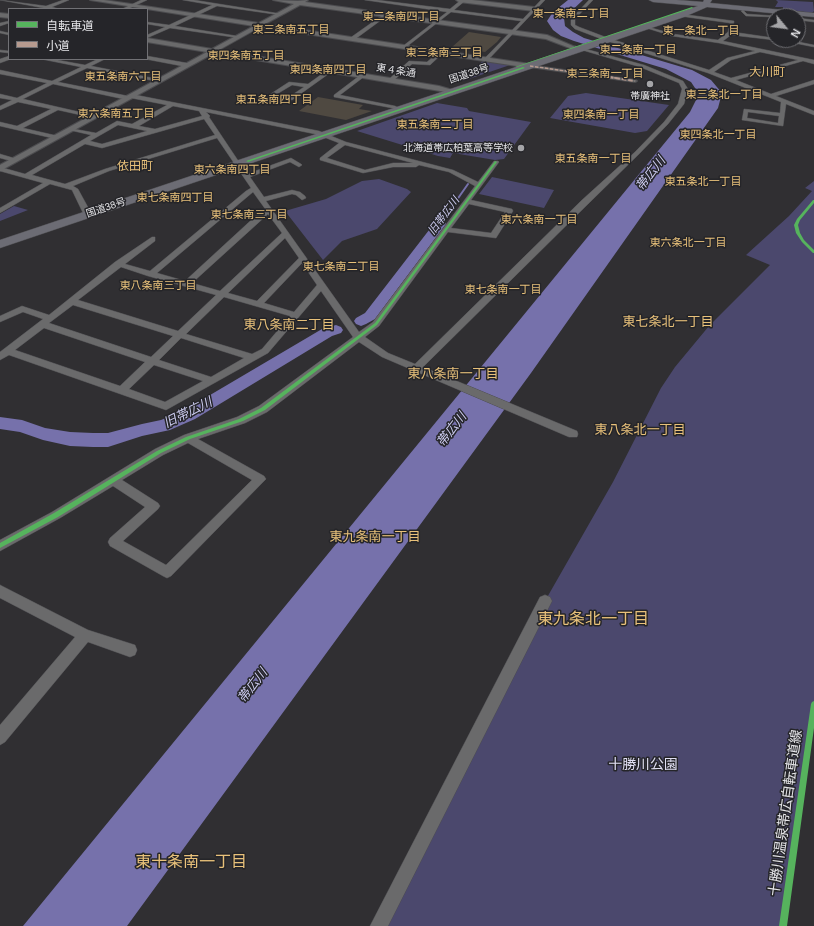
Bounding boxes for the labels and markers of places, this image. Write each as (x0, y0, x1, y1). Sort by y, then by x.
marker: 帯廣神社 (645, 79, 655, 89)
place label: 帯廣神社 (630, 90, 670, 102)
place label: 北海道帯広柏葉高等学校 (403, 142, 513, 154)
marker: 北海道帯広柏葉高等学校 (516, 143, 526, 153)

